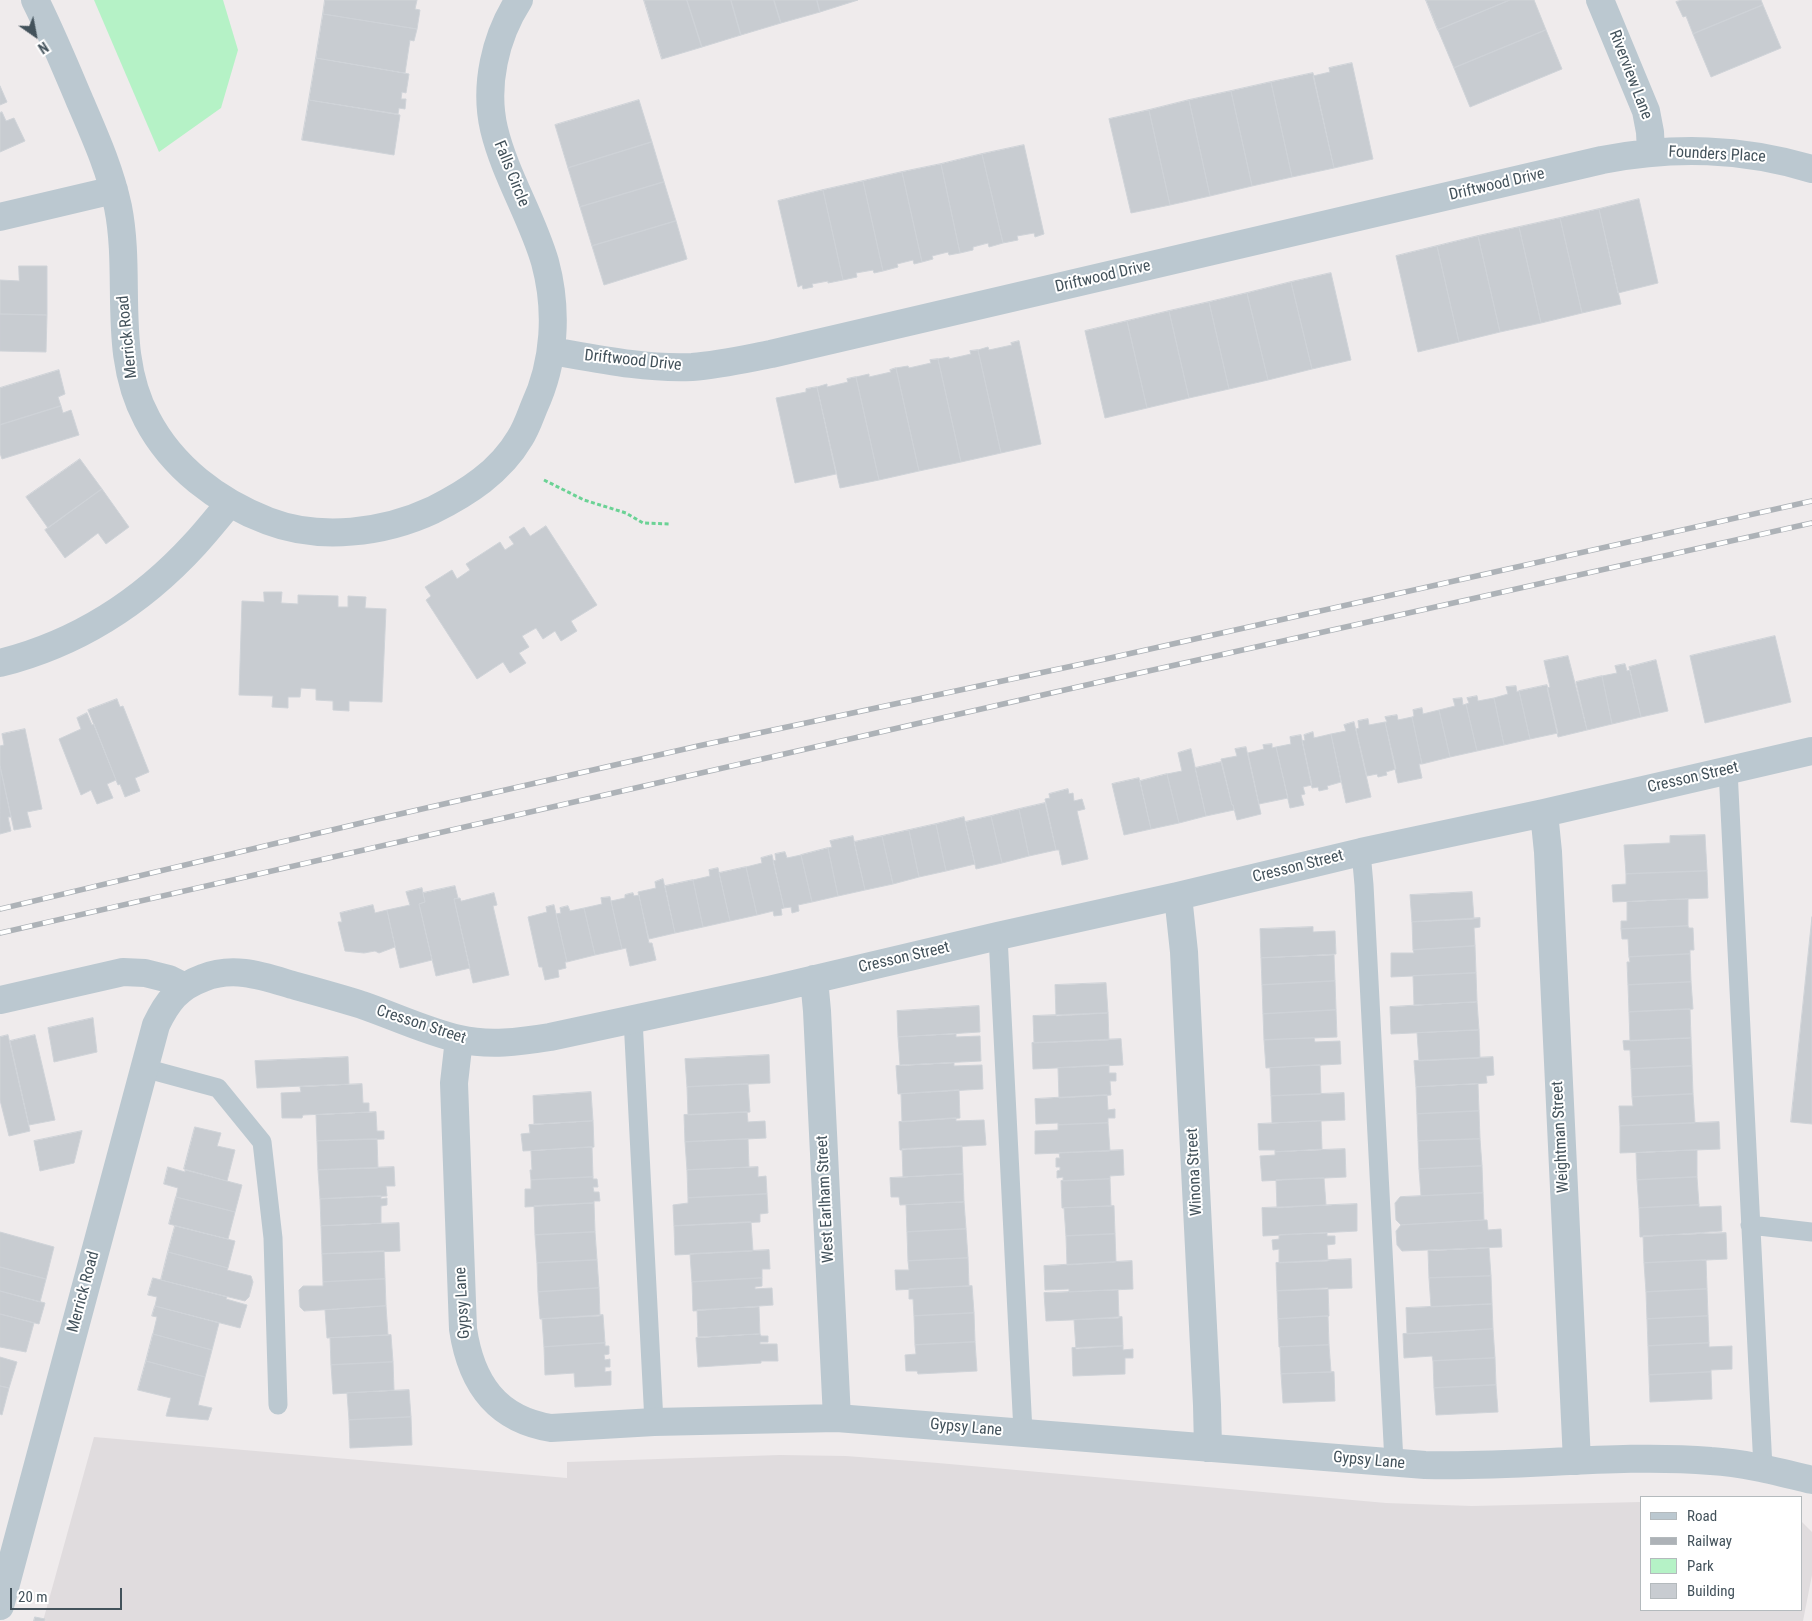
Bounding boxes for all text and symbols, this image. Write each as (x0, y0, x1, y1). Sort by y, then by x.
north arrow (10, 10, 60, 60)
street label: Riverview Lane (1604, 28, 1656, 122)
text: N (35, 39, 51, 57)
street label: Falls Circle (489, 138, 533, 210)
street label: Founders Place (1668, 143, 1766, 167)
street label: Driftwood Drive (1447, 165, 1547, 205)
street label: Driftwood Drive (1053, 257, 1153, 297)
street label: Merrick Road (114, 295, 142, 379)
street label: Driftwood Drive (584, 346, 682, 376)
street label: Cresson Street (1646, 758, 1740, 798)
street label: Cresson Street (1251, 846, 1345, 888)
street label: Cresson Street (857, 938, 951, 978)
street label: Cresson Street (374, 1002, 468, 1048)
street label: Weightman Street (1548, 1081, 1574, 1193)
street label: Winona Street (1183, 1127, 1207, 1217)
street label: West Earlham Street (813, 1135, 839, 1263)
street label: Merrick Road (64, 1249, 104, 1335)
street label: Gypsy Lane (452, 1266, 474, 1340)
street label: Gypsy Lane (929, 1415, 1003, 1441)
street label: Gypsy Lane (1332, 1448, 1406, 1474)
legend (1640, 1496, 1802, 1611)
text: Road (1687, 1507, 1717, 1525)
text: Railway (1687, 1532, 1732, 1550)
text: Park (1687, 1557, 1714, 1575)
scale bar (12, 1578, 125, 1610)
text: Building (1687, 1582, 1735, 1600)
text: 20 m (18, 1588, 48, 1606)

